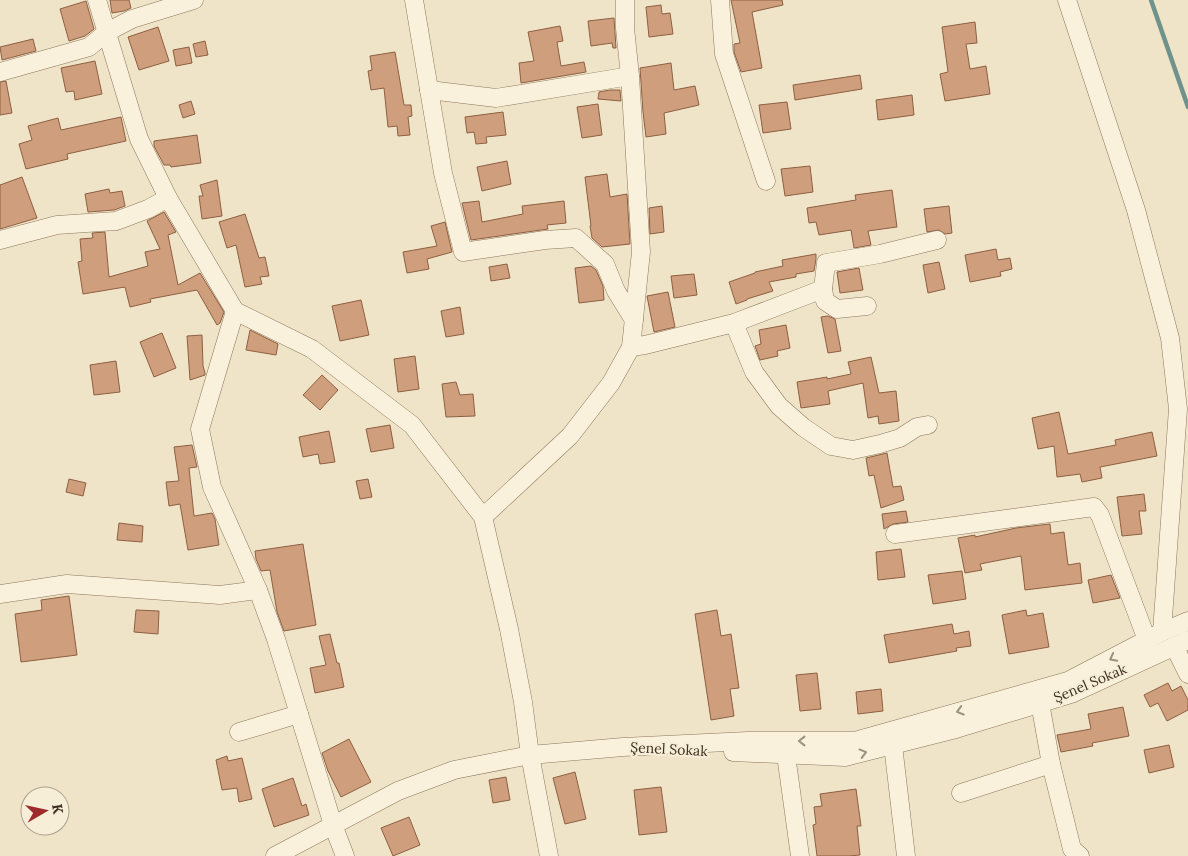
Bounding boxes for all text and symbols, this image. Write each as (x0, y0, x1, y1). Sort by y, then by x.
one-way arrow (1109, 652, 1118, 662)
street label: Şenel Sokak (1051, 659, 1130, 706)
one-way arrow (957, 706, 965, 716)
one-way arrow (798, 736, 806, 746)
street label: Şenel Sokak (630, 738, 709, 760)
one-way arrow (859, 748, 867, 758)
north arrow (20, 786, 70, 836)
text: K (48, 803, 68, 815)

